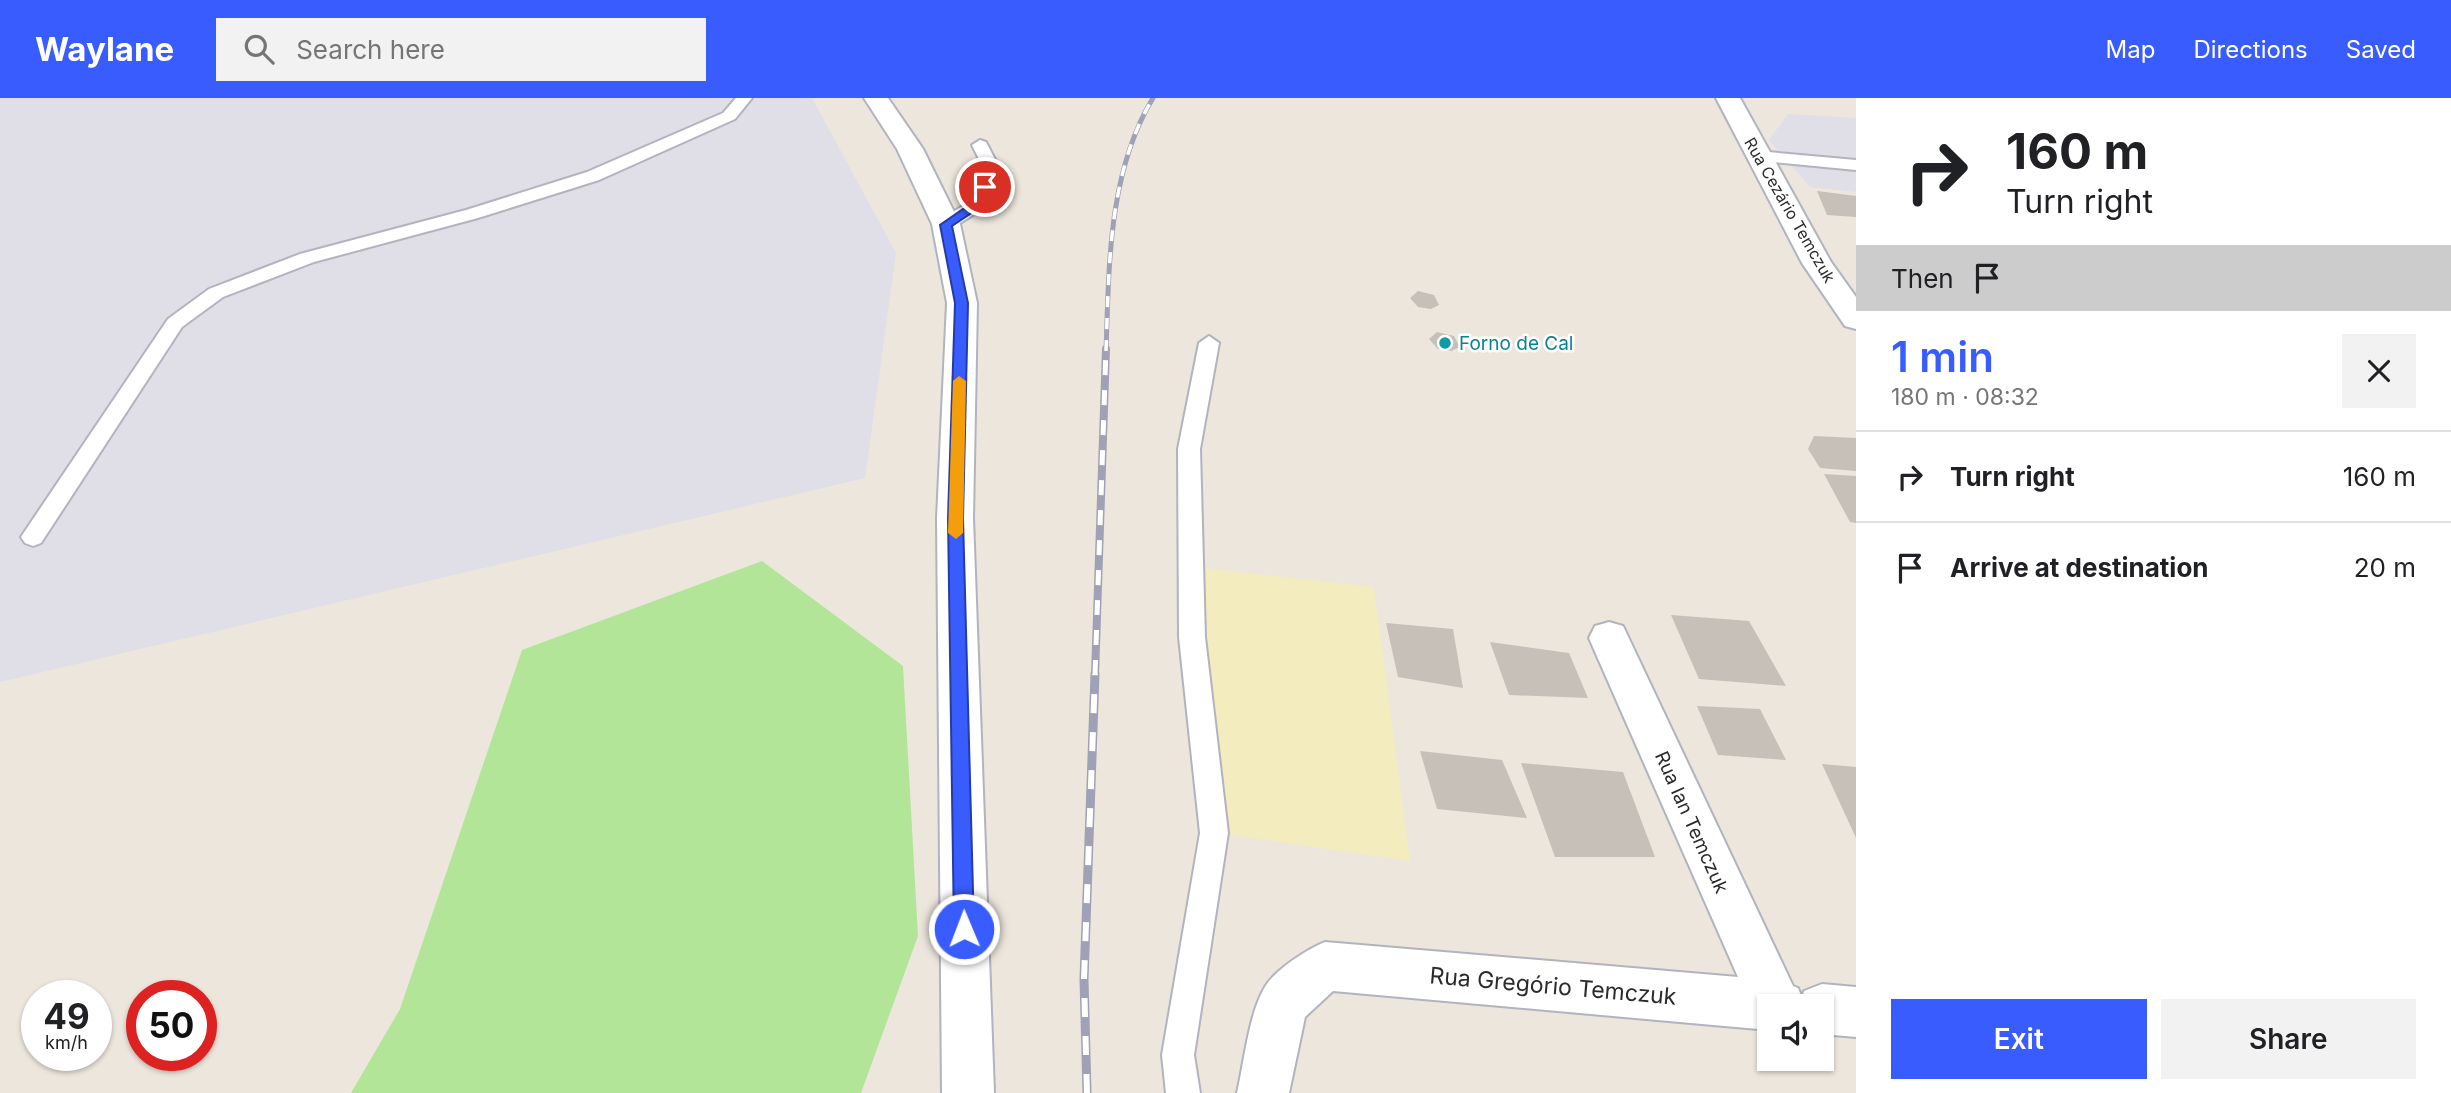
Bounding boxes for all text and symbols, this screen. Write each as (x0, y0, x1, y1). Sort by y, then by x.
search box (216, 18, 706, 81)
text: Waylane (35, 29, 174, 69)
icon: search (240, 30, 278, 68)
text: Search here (296, 34, 445, 65)
text: Map (2106, 35, 2155, 64)
text: Directions (2193, 35, 2308, 64)
text: Saved (2346, 35, 2416, 64)
text: 160 m (2006, 122, 2148, 181)
icon: right (1891, 126, 1982, 217)
street label: Rua Cezário Temczuk (1740, 134, 1840, 286)
pin (955, 157, 1015, 217)
icon: arrive (966, 168, 1004, 206)
text: Turn right (2006, 182, 2153, 221)
icon: arrive (1968, 259, 2006, 297)
text: Then (1891, 263, 1954, 294)
text: 1 min (1891, 331, 1994, 382)
place label: Forno de Cal (1459, 332, 1573, 355)
button: close (2342, 334, 2416, 408)
marker: Forno de Cal (1437, 335, 1453, 351)
text: 180 m · 08:32 (1891, 383, 2039, 411)
icon: right (1891, 458, 1929, 496)
text: Turn right (1950, 461, 2075, 492)
text: 160 m (2343, 461, 2416, 492)
icon: arrive (1891, 549, 1929, 587)
text: Arrive at destination (1950, 552, 2209, 583)
text: 20 m (2354, 552, 2416, 583)
street label: Rua Ian Temczuk (1650, 748, 1733, 897)
position arrow (927, 892, 1001, 966)
street label: Rua Gregório Temczuk (1428, 961, 1678, 1011)
speed limit sign: 50 (126, 980, 217, 1071)
map controls (1757, 994, 1834, 1071)
button: sound (1757, 994, 1834, 1071)
text: 49 (43, 995, 90, 1037)
button: Exit (1891, 999, 2147, 1079)
button: Share (2161, 999, 2416, 1079)
text: km/h (45, 1032, 88, 1053)

